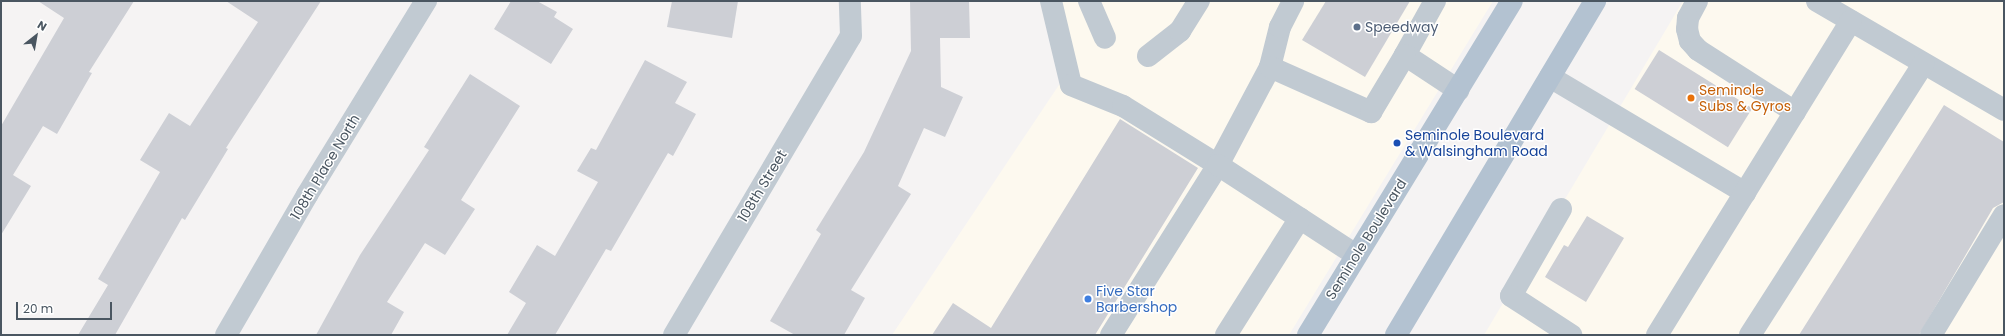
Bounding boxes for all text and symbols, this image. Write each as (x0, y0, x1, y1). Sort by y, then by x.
north arrow (16, 16, 56, 56)
text: N (35, 17, 50, 35)
place label: Speedway (1365, 19, 1438, 35)
marker: Speedway (1352, 22, 1362, 32)
place label: Seminole Subs & Gyros (1699, 82, 1791, 114)
marker: Seminole Subs & Gyros (1686, 93, 1696, 103)
street label: 108th Place North (287, 111, 363, 223)
place label: Seminole Boulevard & Walsingham Road (1405, 127, 1548, 160)
marker: Seminole Boulevard & Walsingham Road (1392, 138, 1402, 148)
street label: 108th Street (734, 147, 790, 225)
street label: Seminole Boulevard (1322, 176, 1410, 302)
place label: Five Star Barbershop (1096, 283, 1177, 316)
scale bar (18, 294, 114, 320)
marker: Five Star Barbershop (1083, 294, 1093, 304)
text: 20 m (23, 300, 53, 317)

